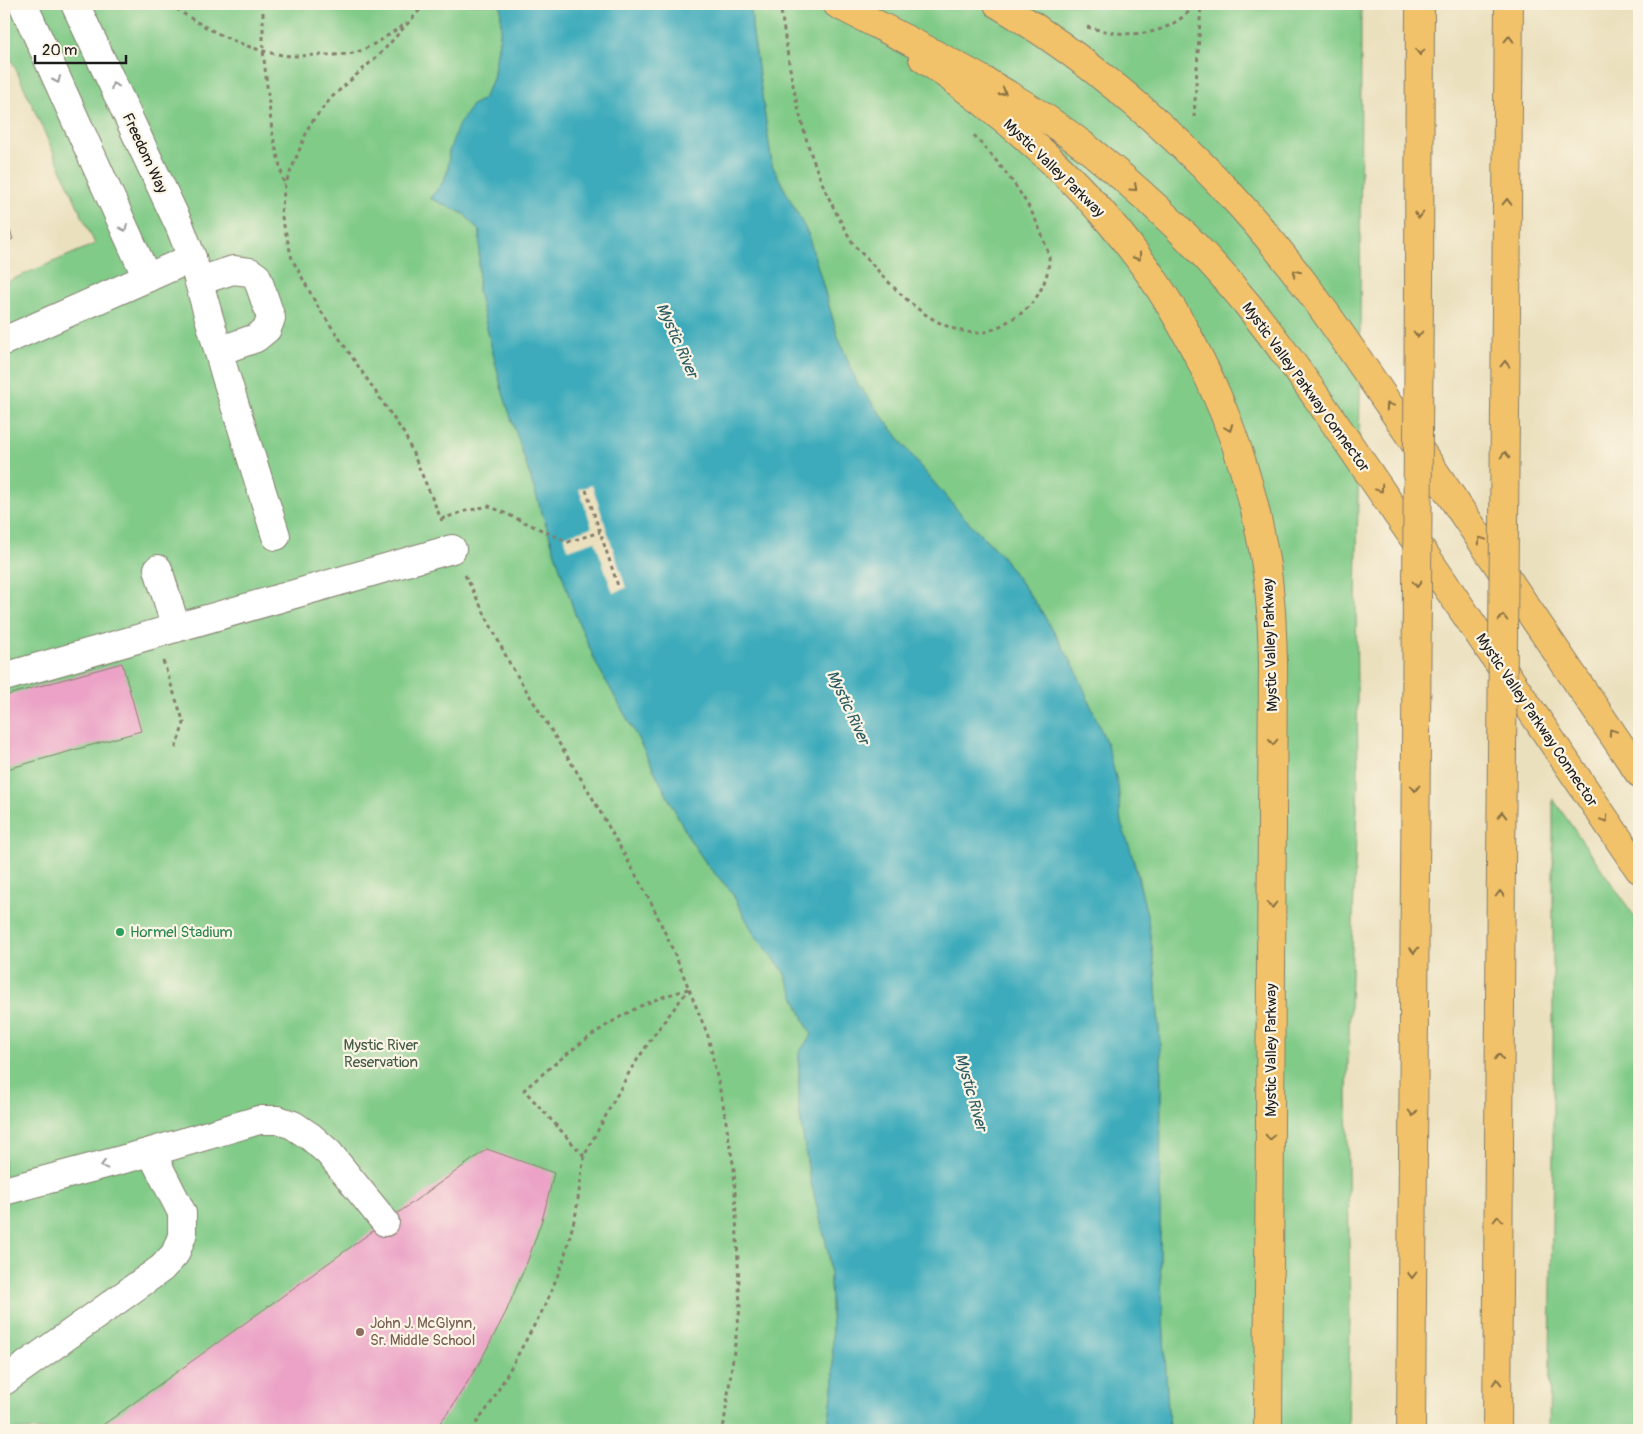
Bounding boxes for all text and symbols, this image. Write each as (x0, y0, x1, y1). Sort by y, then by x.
scale bar (35, 32, 126, 64)
one-way arrow (1504, 35, 1514, 43)
text: 20 m (42, 41, 77, 60)
one-way arrow (1415, 49, 1425, 57)
one-way arrow (51, 75, 62, 84)
one-way arrow (110, 82, 120, 91)
one-way arrow (998, 86, 1007, 96)
street label: Freedom Way (118, 110, 172, 197)
street label: Mystic Valley Parkway (999, 115, 1109, 222)
one-way arrow (1129, 182, 1138, 191)
one-way arrow (1502, 198, 1512, 206)
one-way arrow (1414, 212, 1424, 219)
one-way arrow (118, 223, 128, 232)
one-way arrow (1132, 251, 1141, 261)
one-way arrow (1293, 270, 1301, 279)
street label: Mystic Valley Parkway Connector (1238, 299, 1374, 476)
water label: Mystic River (652, 300, 703, 383)
one-way arrow (1413, 330, 1424, 338)
one-way arrow (1500, 360, 1511, 368)
one-way arrow (1386, 402, 1395, 412)
one-way arrow (1223, 423, 1233, 432)
one-way arrow (1500, 451, 1510, 459)
one-way arrow (1374, 484, 1383, 493)
one-way arrow (1478, 536, 1487, 546)
street label: Mystic Valley Parkway (1259, 577, 1282, 712)
one-way arrow (1412, 580, 1422, 588)
one-way arrow (1498, 614, 1509, 622)
street label: Mystic Valley Parkway Connector (1471, 630, 1602, 811)
water label: Mystic River (822, 667, 875, 750)
one-way arrow (1609, 728, 1618, 738)
one-way arrow (1268, 738, 1278, 746)
one-way arrow (1410, 784, 1420, 792)
one-way arrow (1496, 811, 1507, 819)
one-way arrow (1599, 813, 1608, 823)
one-way arrow (1495, 890, 1506, 898)
one-way arrow (1267, 901, 1277, 909)
place label: Hormel Stadium (130, 923, 233, 942)
marker: Hormel Stadium (114, 926, 126, 938)
one-way arrow (1409, 947, 1419, 955)
street label: Mystic Valley Parkway (1262, 983, 1281, 1117)
park label: Mystic River Reservation (344, 1036, 419, 1072)
water label: Mystic River (950, 1051, 992, 1136)
one-way arrow (1494, 1052, 1504, 1060)
one-way arrow (1408, 1110, 1418, 1117)
one-way arrow (1265, 1134, 1275, 1141)
one-way arrow (100, 1159, 109, 1169)
one-way arrow (1493, 1215, 1503, 1222)
one-way arrow (1407, 1272, 1417, 1280)
place label: John J. McGlynn, Sr. Middle School (370, 1314, 476, 1350)
marker: John J. McGlynn, Sr. Middle School (354, 1326, 366, 1338)
one-way arrow (1492, 1377, 1502, 1385)

